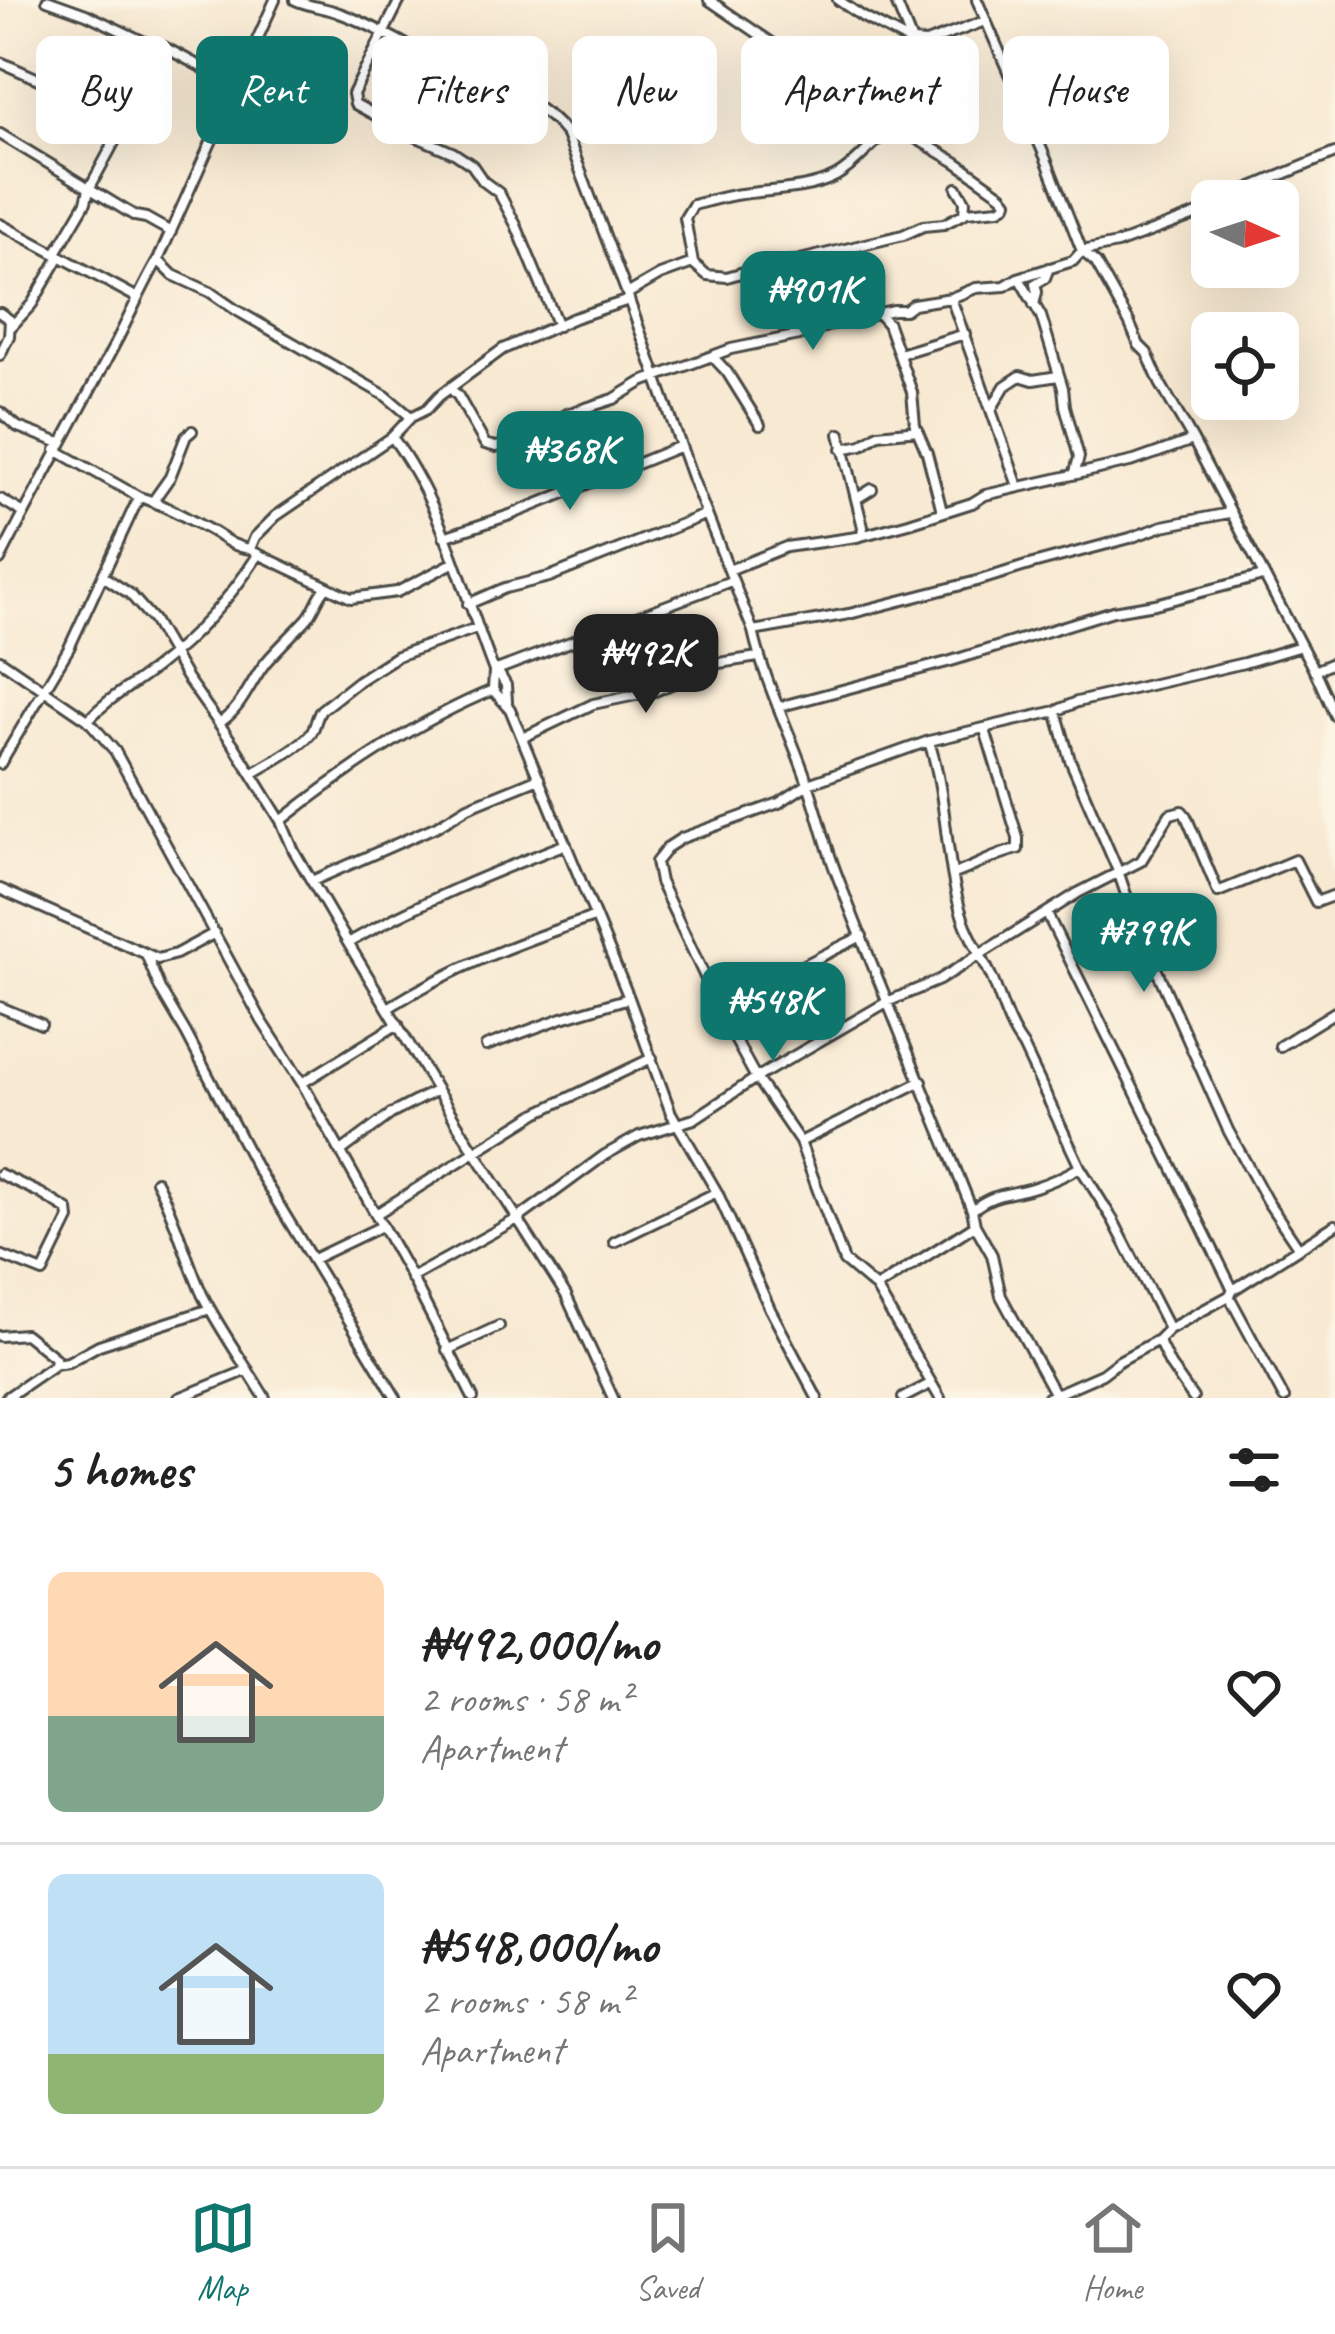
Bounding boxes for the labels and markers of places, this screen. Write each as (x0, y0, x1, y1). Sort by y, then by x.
pin: ₦901K (729, 251, 897, 353)
pin: ₦368K (486, 411, 654, 513)
pin: ₦492K (562, 614, 730, 716)
pin: ₦799K (1060, 893, 1228, 995)
pin: ₦548K (689, 962, 857, 1064)

